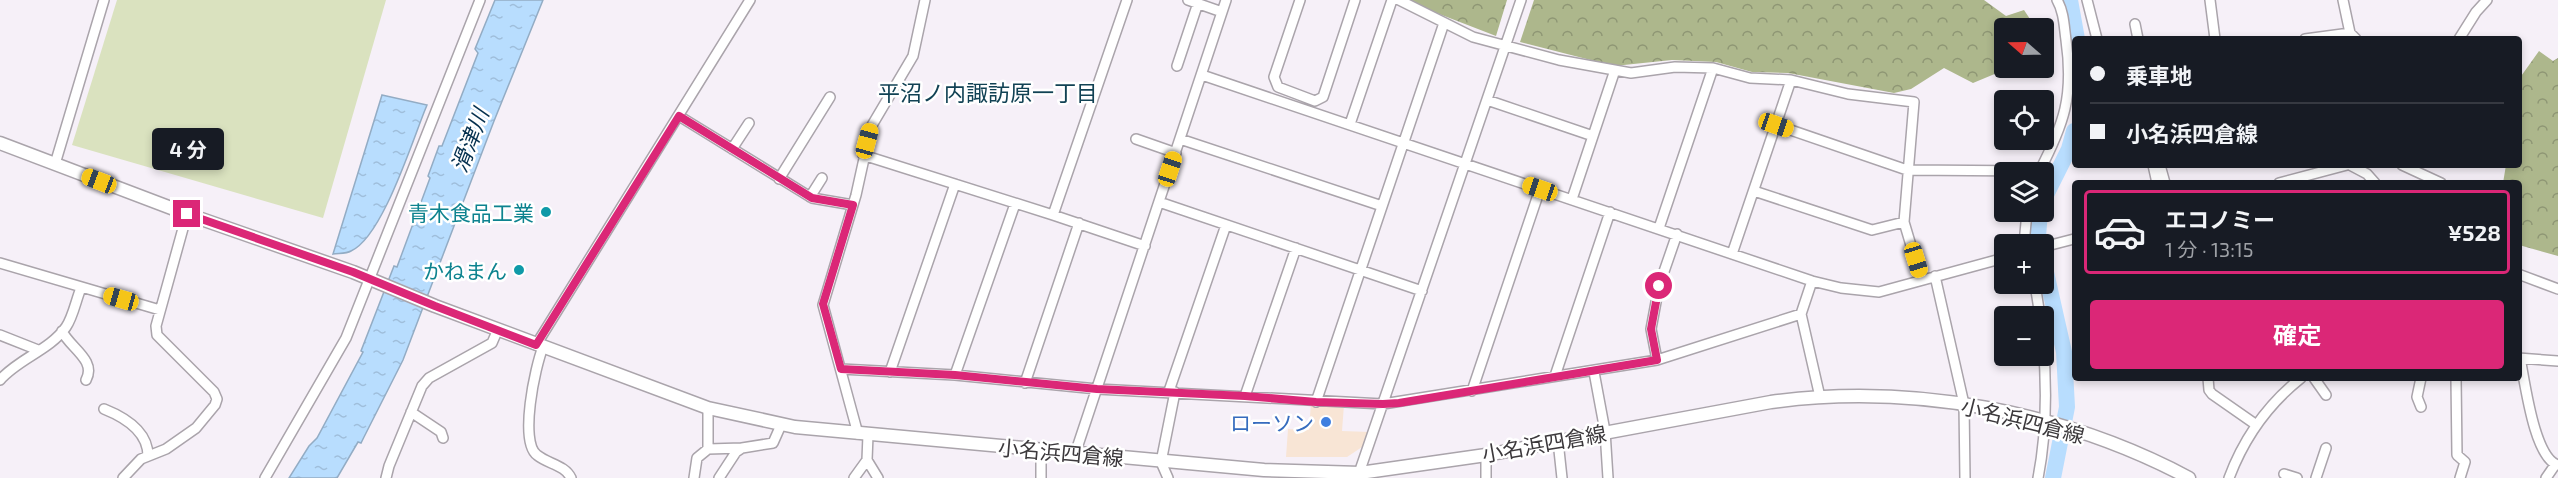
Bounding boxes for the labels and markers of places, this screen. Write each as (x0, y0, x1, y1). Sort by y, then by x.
place label: 青木食品工業 (408, 200, 534, 225)
marker: 青木食品工業 (539, 205, 553, 219)
place label: かねまん (423, 258, 507, 283)
marker: かねまん (512, 263, 526, 277)
place label: ローソン (1230, 410, 1314, 435)
marker: ローソン (1319, 415, 1333, 429)

